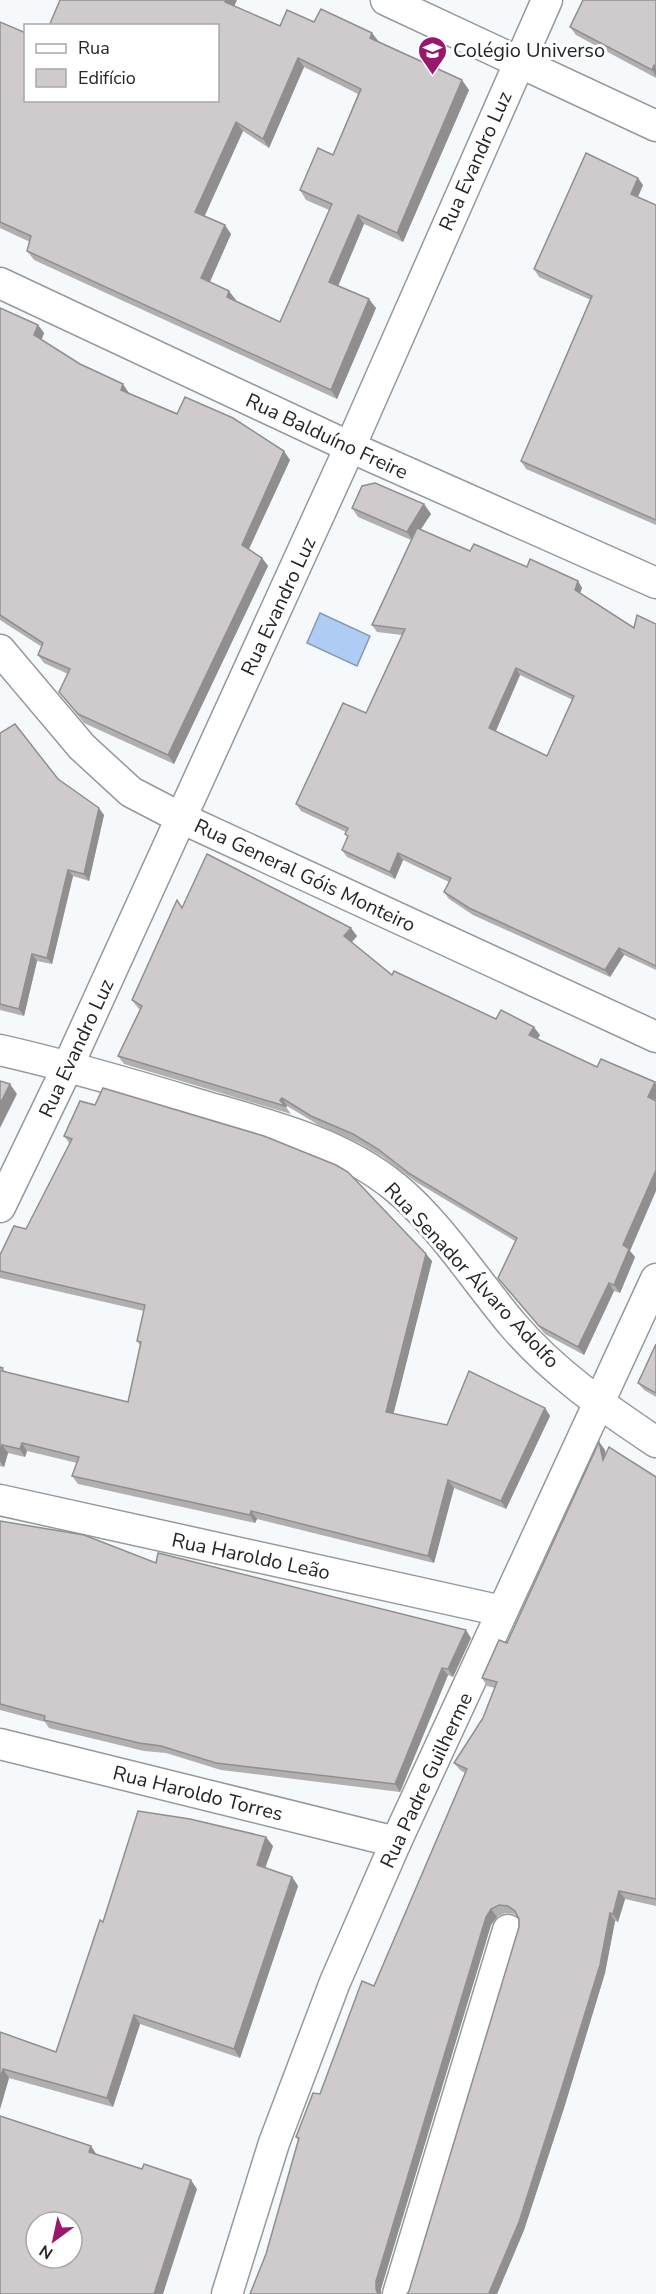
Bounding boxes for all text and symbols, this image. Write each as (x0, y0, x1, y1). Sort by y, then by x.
legend (24, 24, 219, 102)
school or university icon: Colégio Universo (416, 34, 448, 76)
text: Rua (78, 36, 110, 60)
place label: Colégio Universo (453, 37, 605, 64)
text: Edifício (78, 66, 136, 90)
street label: Rua Evandro Luz (433, 87, 518, 235)
street label: Rua Balduíno Freire (241, 387, 412, 486)
street label: Rua Evandro Luz (235, 533, 322, 680)
street label: Rua General Góis Monteiro (190, 812, 420, 939)
street label: Rua Evandro Luz (33, 975, 120, 1122)
street label: Rua Senador Álvaro Adolfo (378, 1176, 565, 1374)
street label: Rua Haroldo Leão (169, 1527, 333, 1586)
street label: Rua Padre Guilherme (374, 1688, 479, 1872)
street label: Rua Haroldo Torres (110, 1759, 286, 1828)
north arrow (24, 2210, 84, 2270)
text: N (35, 2239, 57, 2264)

